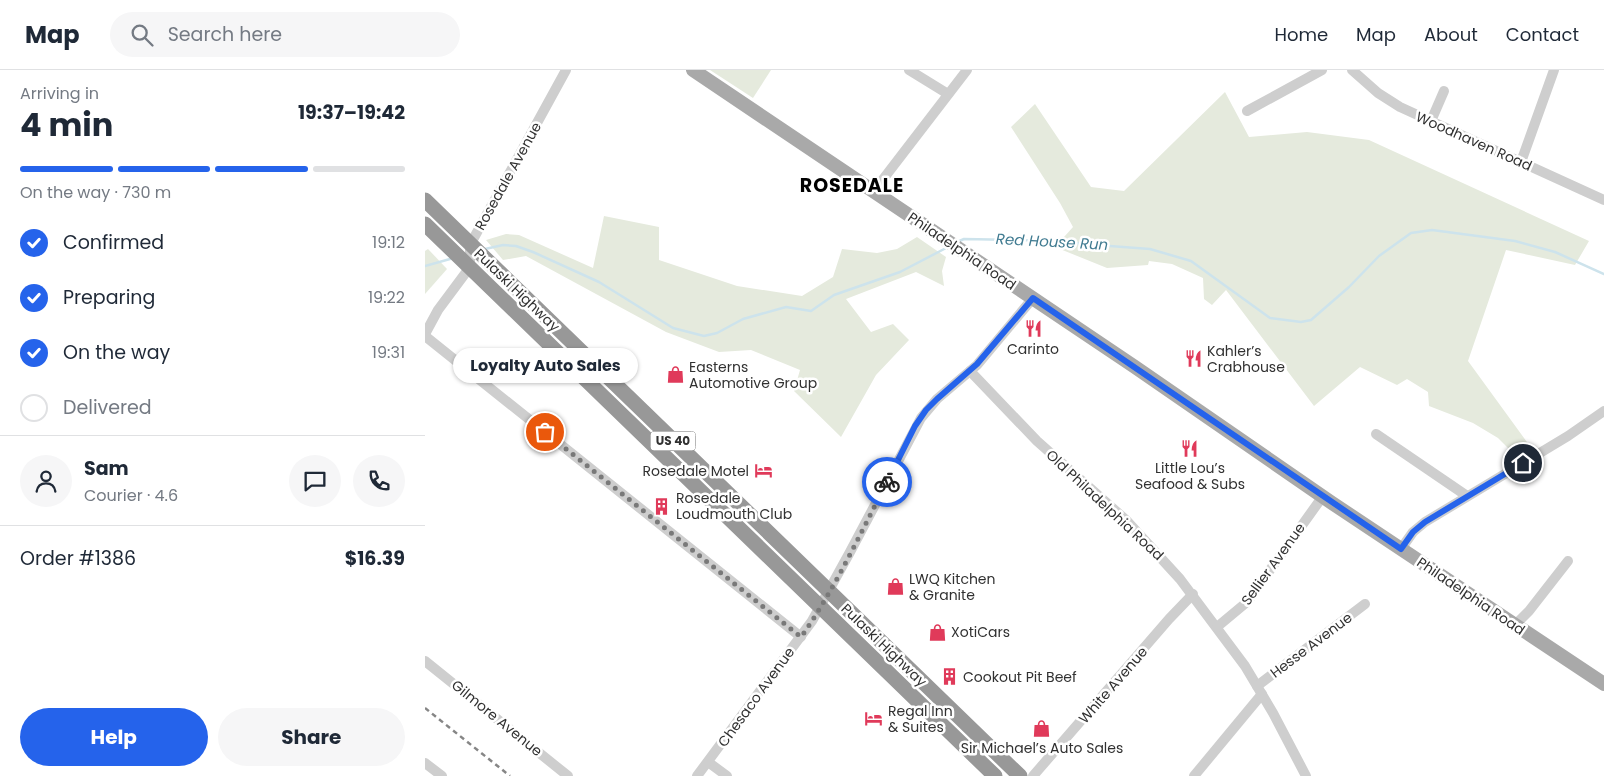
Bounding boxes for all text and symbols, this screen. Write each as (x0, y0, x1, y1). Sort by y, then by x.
search box (110, 12, 460, 57)
text: Map (25, 18, 80, 51)
icon: search (128, 21, 156, 49)
text: Search here (168, 21, 282, 48)
text: Home (1274, 22, 1328, 47)
text: Map (1356, 22, 1396, 47)
text: About (1424, 22, 1478, 47)
text: Contact (1506, 22, 1579, 47)
text: Arriving in (20, 82, 99, 105)
text: 19:37–19:42 (298, 99, 405, 126)
text: 4 min (20, 102, 113, 147)
street label: Woodhaven Road (1413, 106, 1535, 176)
street label: Rosedale Avenue (470, 118, 546, 234)
district label: ROSEDALE (800, 172, 904, 199)
text: On the way · 730 m (20, 181, 171, 204)
street label: Philadelphia Road (904, 207, 1020, 295)
water label: Red House Run (995, 228, 1109, 255)
icon: check (20, 229, 48, 257)
text: Confirmed (63, 229, 164, 256)
text: 19:12 (372, 231, 405, 254)
street label: Pulaski Highway (470, 244, 564, 336)
icon: check (20, 284, 48, 312)
text: Preparing (63, 284, 155, 311)
text: 19:22 (368, 286, 405, 309)
restaurant icon: Carinto (1023, 319, 1043, 339)
icon: check (20, 339, 48, 367)
text: On the way (63, 339, 170, 366)
place label: Carinto (1007, 339, 1059, 359)
text: 19:31 (372, 341, 405, 364)
place label: Kahler’s Crabhouse (1207, 341, 1285, 377)
callout: Loyalty Auto Sales (453, 347, 637, 382)
restaurant icon: Kahler’s Crabhouse (1183, 349, 1203, 369)
text: Loyalty Auto Sales (470, 354, 621, 377)
place label: Easterns Automotive Group (689, 357, 817, 393)
shop icon: Easterns Automotive Group (665, 365, 685, 385)
text: Delivered (63, 394, 152, 421)
pin (524, 411, 566, 453)
icon: bag (531, 418, 559, 446)
road number: US 40 (651, 432, 695, 451)
restaurant icon: Little Lou’s Seafood & Subs (1180, 438, 1200, 458)
pin (1502, 442, 1544, 484)
street label: Old Philadelphia Road (1042, 445, 1168, 565)
icon: home (1509, 449, 1537, 477)
button: person (20, 455, 72, 507)
text: Sam (84, 455, 129, 482)
button: chat (289, 455, 341, 507)
button: phone (353, 455, 405, 507)
courier (862, 457, 912, 507)
place label: Little Lou’s Seafood & Subs (1135, 458, 1245, 494)
place label: Rosedale Motel (643, 461, 749, 481)
hotel icon: Rosedale Motel (753, 461, 773, 481)
icon: bike (873, 468, 901, 496)
text: Courier · 4.6 (84, 484, 178, 507)
place label: Rosedale Loudmouth Club (676, 488, 792, 524)
building icon: Rosedale Loudmouth Club (652, 496, 672, 516)
street label: Sellier Avenue (1236, 518, 1310, 609)
text: Order #1386 (20, 545, 136, 572)
text: $16.39 (345, 545, 405, 572)
street label: Philadelphia Road (1413, 552, 1529, 640)
place label: LWQ Kitchen & Granite (909, 569, 996, 605)
shop icon: LWQ Kitchen & Granite (885, 577, 905, 597)
street label: Pulaski Highway (837, 599, 931, 691)
street label: Hesse Avenue (1266, 607, 1356, 682)
shop icon: XotiCars (927, 622, 947, 642)
place label: XotiCars (951, 622, 1010, 642)
street label: White Avenue (1074, 642, 1152, 728)
street label: Chesaco Avenue (713, 643, 799, 751)
building icon: Cookout Pit Beef (939, 667, 959, 687)
place label: Cookout Pit Beef (963, 667, 1077, 687)
street label: Gilmore Avenue (447, 675, 547, 761)
place label: Regal Inn & Suites (888, 701, 953, 737)
button: Help (20, 708, 208, 766)
button: Share (218, 708, 405, 766)
hotel icon: Regal Inn & Suites (864, 709, 884, 729)
shop icon: Sir Michael’s Auto Sales (1032, 718, 1052, 738)
place label: Sir Michael’s Auto Sales (961, 738, 1123, 758)

